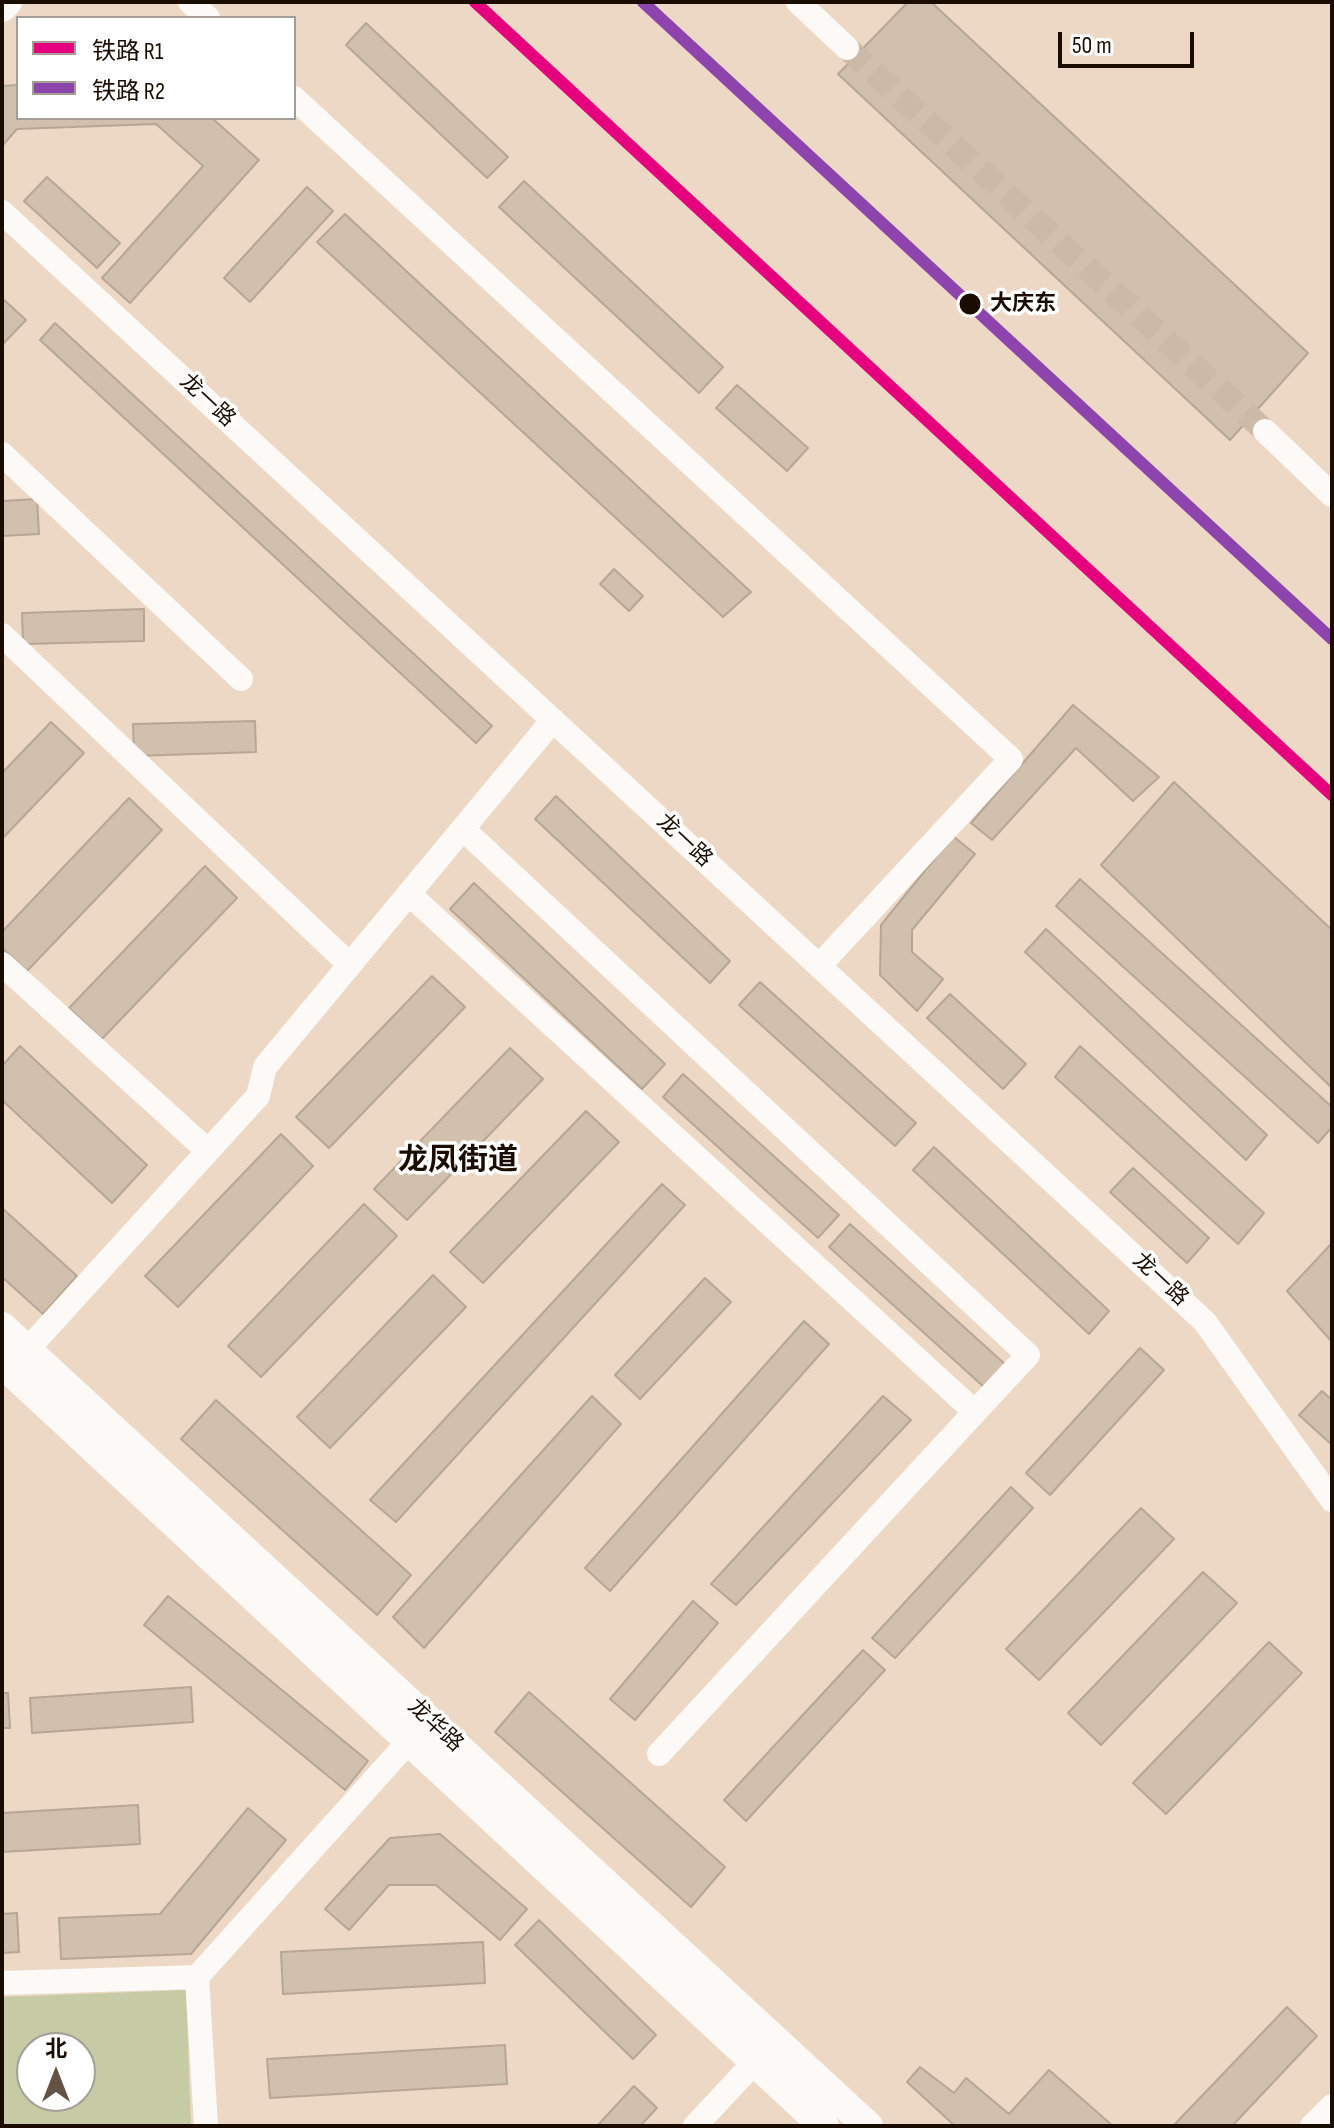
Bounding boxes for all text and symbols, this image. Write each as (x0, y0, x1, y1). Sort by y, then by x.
legend (16, 16, 296, 120)
scale bar (1062, 16, 1198, 66)
text: 50 m (1072, 31, 1112, 60)
text: 铁路 R1 (92, 37, 163, 66)
text: 铁路 R2 (92, 77, 165, 106)
marker: 大庆东 (957, 291, 983, 317)
place label: 大庆东 (990, 291, 1056, 317)
street label: 龙一路 (174, 369, 240, 433)
street label: 龙一路 (651, 809, 717, 873)
district label: 龙凤街道 (398, 1143, 518, 1179)
street label: 龙一路 (1127, 1248, 1193, 1312)
street label: 龙华路 (402, 1694, 468, 1758)
north arrow (16, 2032, 96, 2112)
text: 北 (45, 2036, 67, 2063)

